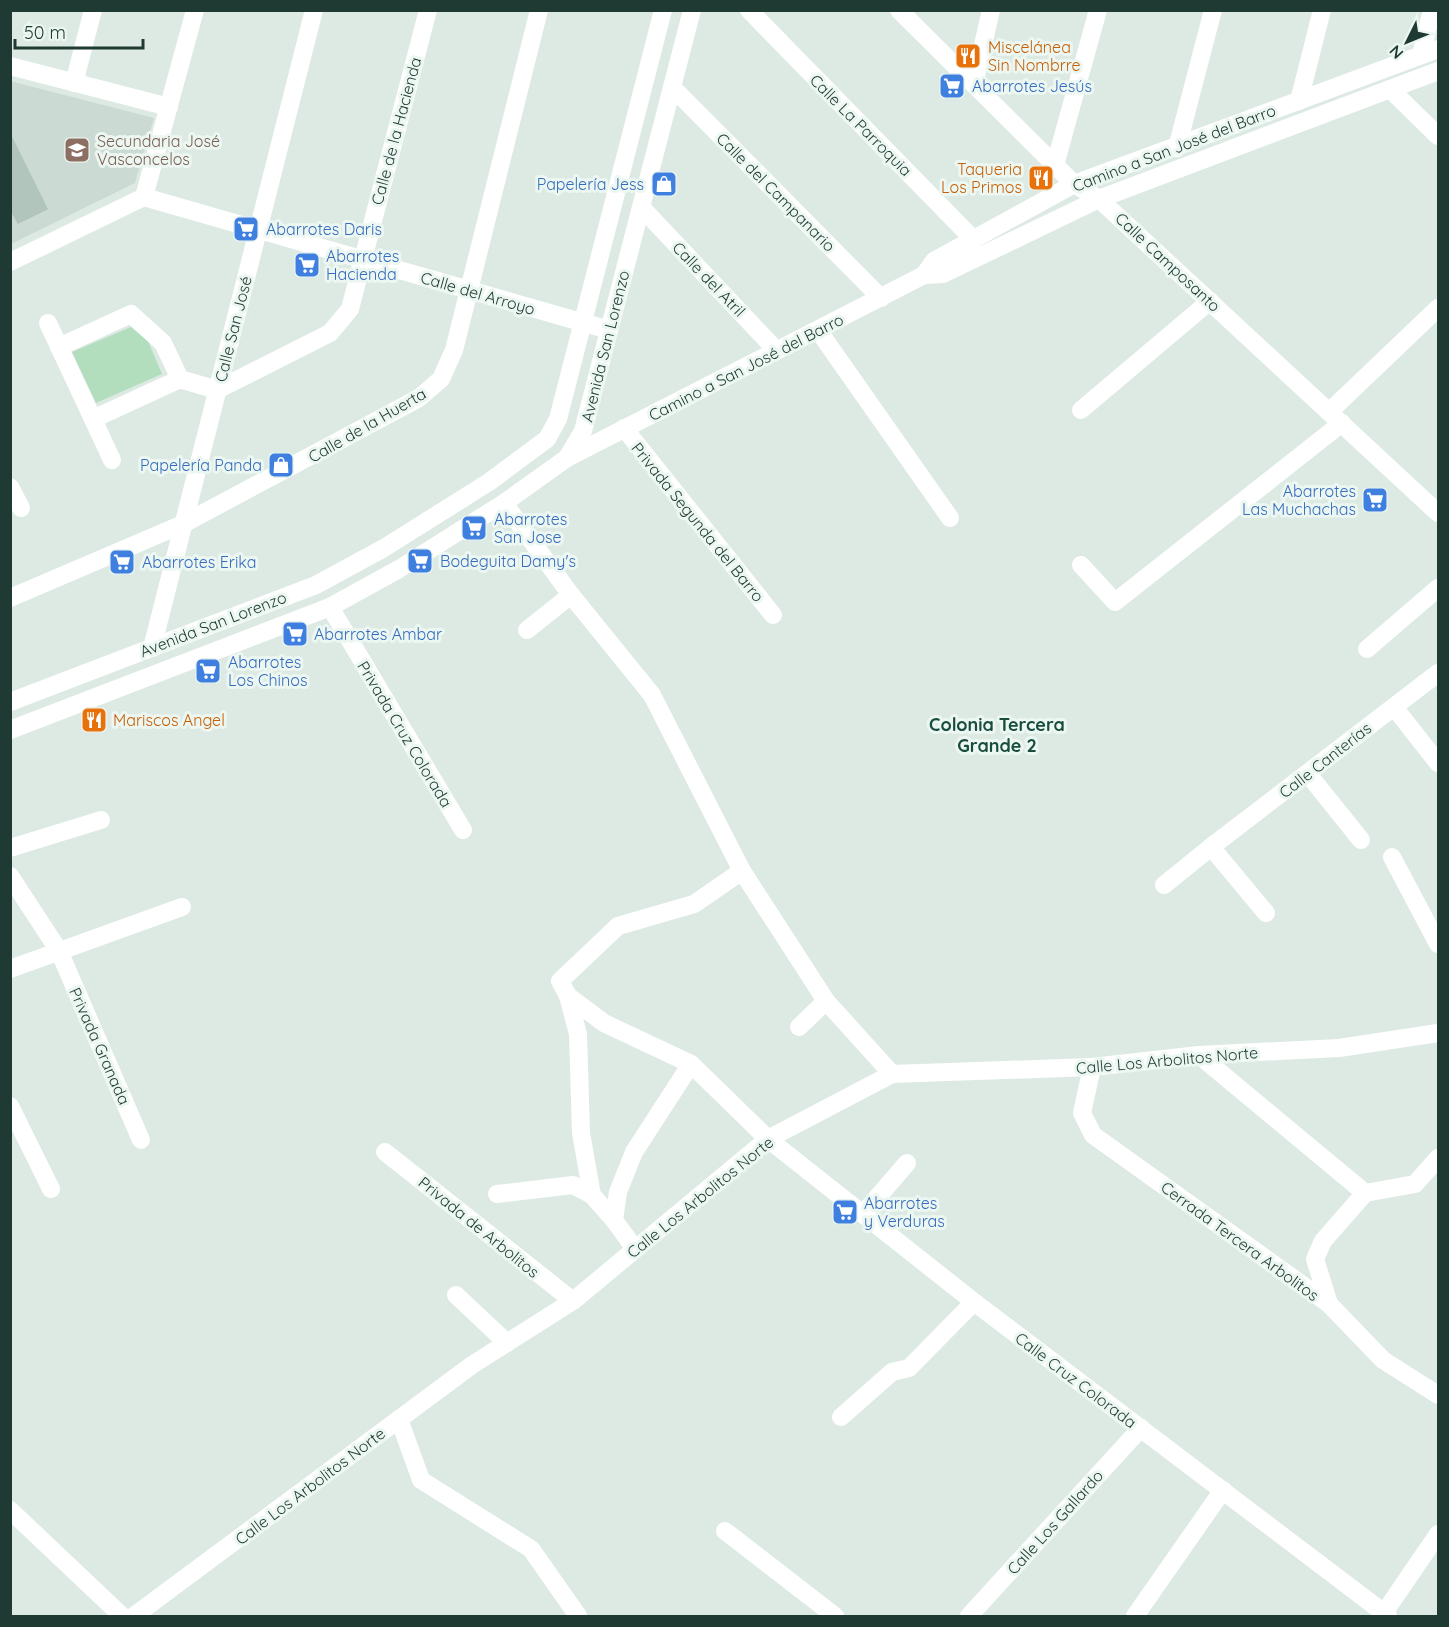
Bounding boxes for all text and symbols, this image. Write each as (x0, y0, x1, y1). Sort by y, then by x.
scale bar (15, 12, 142, 50)
north arrow (1377, 12, 1437, 72)
text: 50 m (24, 21, 66, 44)
place label: Miscelánea Sin Nombrre (988, 37, 1081, 75)
restaurant icon: Miscelánea Sin Nombrre (953, 41, 983, 71)
text: N (1385, 41, 1407, 63)
street label: Calle de la Hacienda (367, 55, 425, 207)
street label: Calle La Parroquia (806, 70, 916, 180)
supermarket icon: Abarrotes Jesús (937, 71, 967, 101)
place label: Abarrotes Jesús (972, 76, 1092, 96)
street label: Camino a San José del Barro (1070, 100, 1278, 196)
street label: Calle del Campanario (712, 128, 840, 256)
place label: Secundaria José Vasconcelos (97, 131, 220, 169)
school or university icon: Secundaria José Vasconcelos (62, 135, 92, 165)
place label: Taqueria Los Primos (941, 159, 1022, 197)
restaurant icon: Taqueria Los Primos (1026, 163, 1056, 193)
shop icon: Papelería Jess (649, 169, 679, 199)
place label: Papelería Jess (537, 174, 644, 194)
street label: Calle Camposanto (1111, 208, 1225, 316)
supermarket icon: Abarrotes Daris (231, 214, 261, 244)
place label: Abarrotes Daris (266, 219, 382, 239)
street label: Calle del Atril (668, 237, 750, 321)
place label: Abarrotes Hacienda (326, 246, 399, 284)
supermarket icon: Abarrotes Hacienda (292, 250, 322, 280)
street label: Calle del Arroyo (418, 267, 538, 319)
street label: Avenida San Lorenzo (576, 268, 634, 424)
street label: Calle San José (210, 274, 256, 384)
street label: Camino a San José del Barro (645, 309, 847, 425)
street label: Calle de la Huerta (305, 383, 429, 467)
street label: Privada Segunda del Barro (627, 438, 769, 606)
shop icon: Papelería Panda (266, 450, 296, 480)
place label: Papelería Panda (140, 455, 262, 475)
place label: Abarrotes Las Muchachas (1242, 481, 1356, 519)
supermarket icon: Abarrotes Las Muchachas (1360, 485, 1390, 515)
place label: Abarrotes San Jose (494, 509, 567, 547)
supermarket icon: Abarrotes San Jose (459, 513, 489, 543)
supermarket icon: Bodeguita Damy's (405, 546, 435, 576)
supermarket icon: Abarrotes Erika (107, 547, 137, 577)
place label: Bodeguita Damy's (440, 551, 576, 571)
place label: Abarrotes Erika (142, 552, 257, 572)
street label: Avenida San Lorenzo (137, 587, 289, 661)
supermarket icon: Abarrotes Ambar (280, 619, 310, 649)
place label: Abarrotes Ambar (314, 624, 442, 644)
place label: Abarrotes Los Chinos (228, 652, 307, 690)
supermarket icon: Abarrotes Los Chinos (193, 656, 223, 686)
street label: Privada Cruz Colorada (353, 657, 457, 811)
restaurant icon: Mariscos Angel (79, 705, 109, 735)
place label: Mariscos Angel (113, 710, 225, 730)
district label: Colonia Tercera Grande 2 (929, 713, 1065, 757)
street label: Calle Canterías (1275, 718, 1375, 802)
street label: Privada Granada (65, 984, 135, 1108)
street label: Calle Los Arbolitos Norte (1075, 1042, 1259, 1078)
street label: Calle Los Arbolitos Norte (623, 1132, 777, 1262)
street label: Privada de Arbolitos (415, 1172, 543, 1282)
street label: Cerrada Tercera Arbolitos (1157, 1177, 1323, 1305)
place label: Abarrotes y Verduras (864, 1193, 945, 1231)
supermarket icon: Abarrotes y Verduras (830, 1197, 860, 1227)
street label: Calle Cruz Colorada (1011, 1328, 1141, 1432)
street label: Calle Los Arbolitos Norte (231, 1423, 389, 1549)
street label: Calle Los Gallardo (1003, 1465, 1107, 1579)

